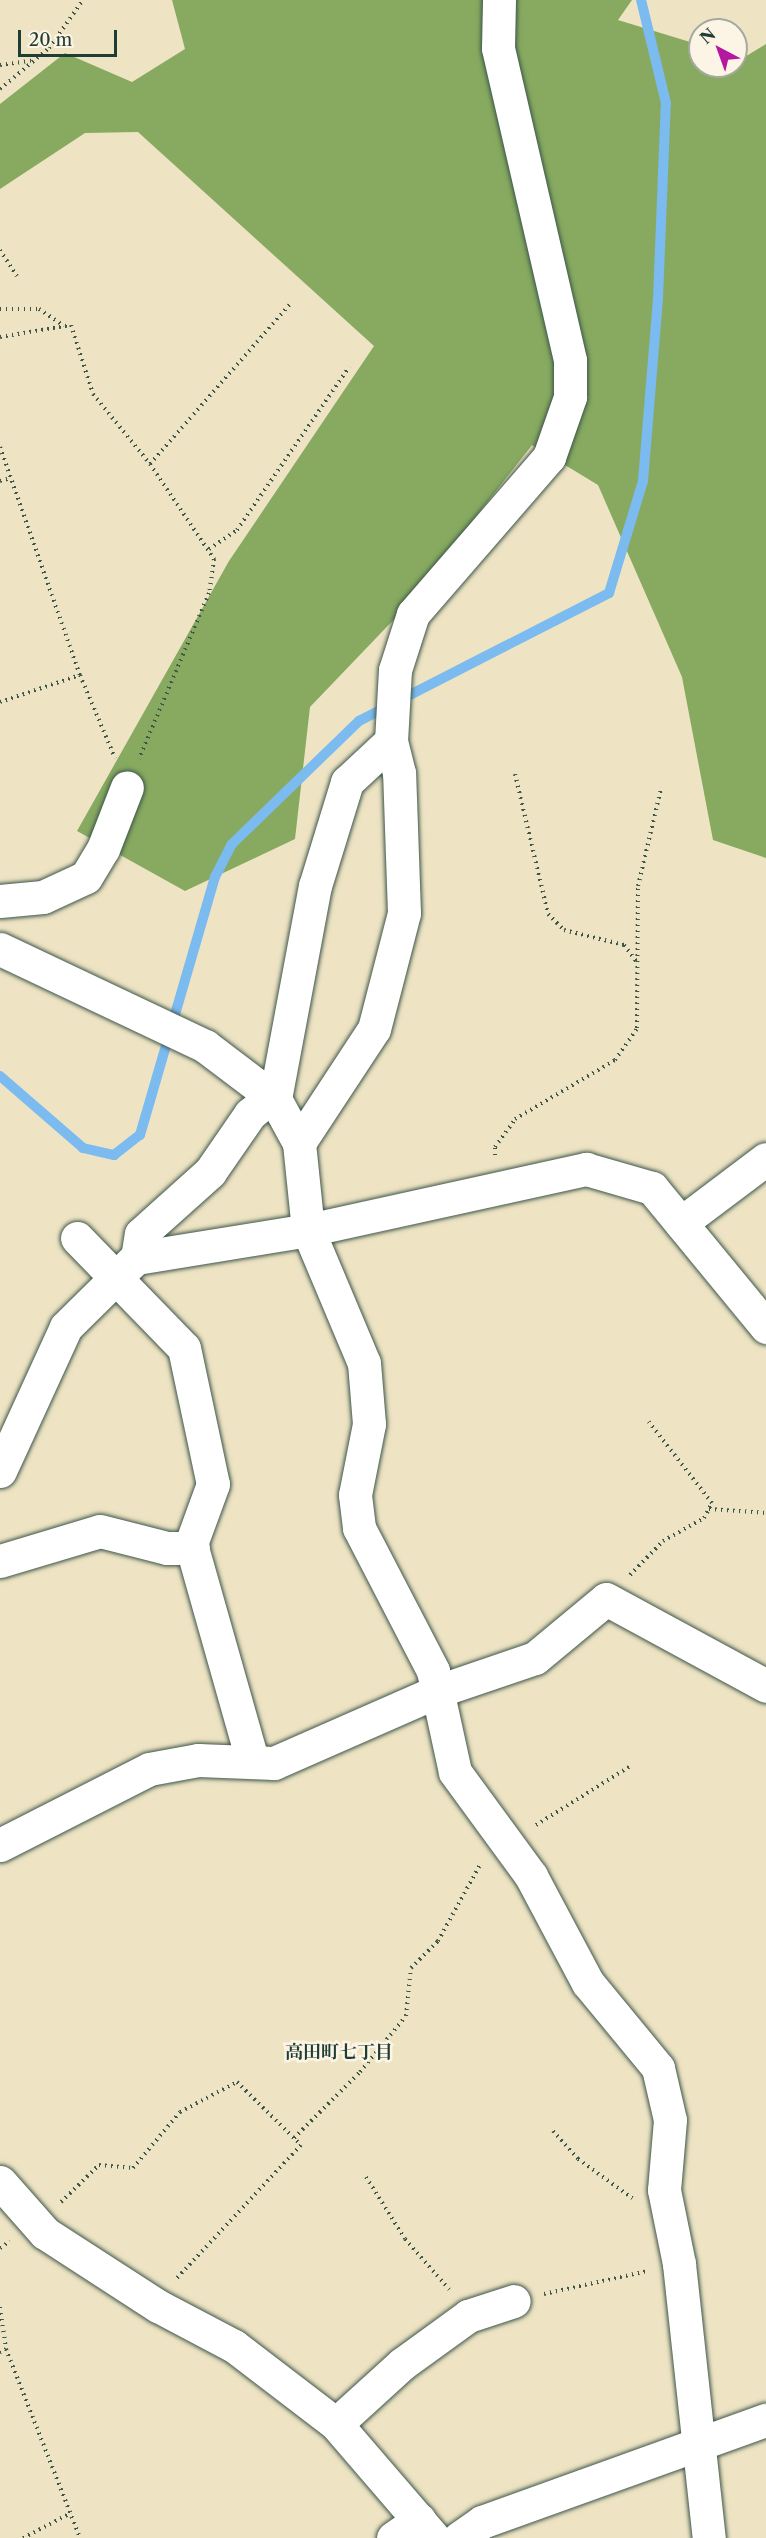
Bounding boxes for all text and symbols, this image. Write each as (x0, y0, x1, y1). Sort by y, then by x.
scale bar (21, 18, 120, 56)
north arrow (688, 18, 748, 78)
text: N (696, 24, 719, 48)
text: 20 m (29, 29, 72, 51)
district label: 高田町七丁目 (285, 2041, 393, 2063)

